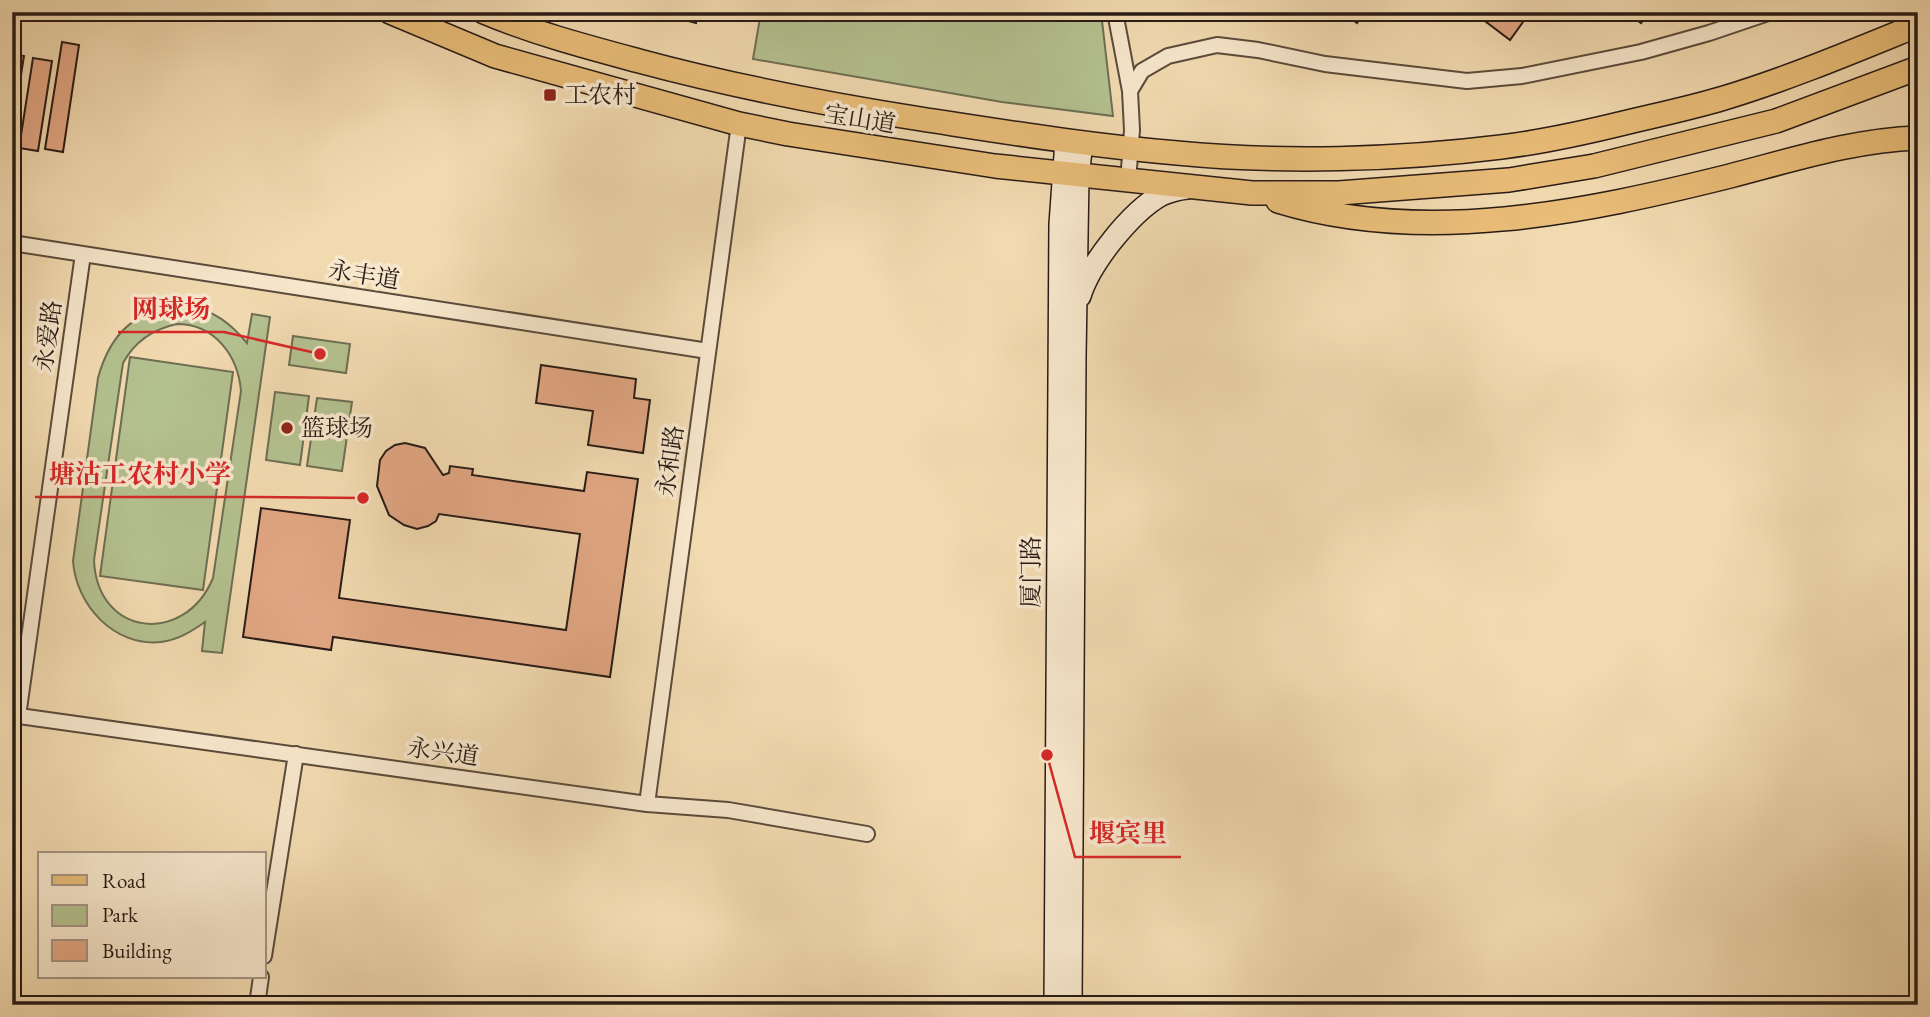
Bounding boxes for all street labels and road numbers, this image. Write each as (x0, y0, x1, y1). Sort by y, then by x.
street label: 宝山道 (822, 98, 898, 139)
street label: 永丰道 (326, 254, 402, 295)
street label: 永爱路 (27, 298, 68, 374)
street label: 永和路 (649, 423, 690, 499)
street label: 厦门路 (1015, 536, 1046, 608)
street label: 永兴道 (405, 731, 481, 772)

